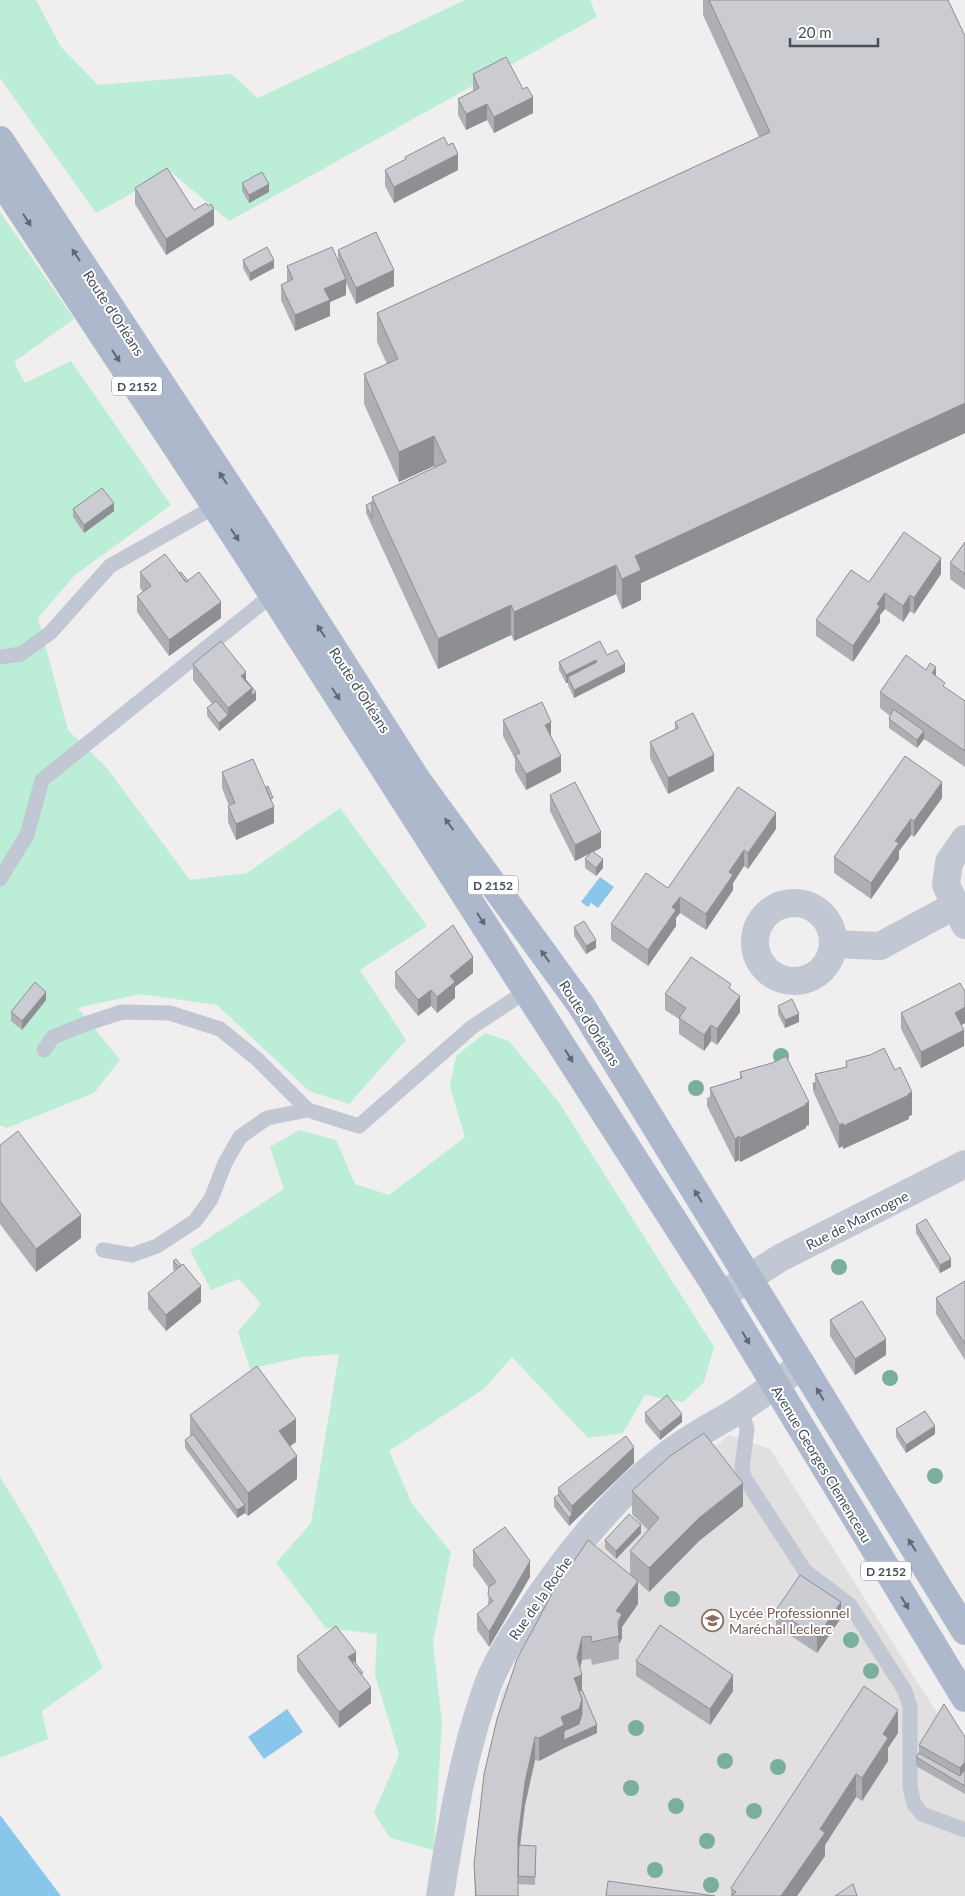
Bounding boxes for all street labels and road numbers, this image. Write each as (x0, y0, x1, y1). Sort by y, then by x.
street label: Route d'Orléans (80, 267, 148, 359)
road number: D 2152 (112, 376, 162, 396)
street label: Route d'Orléans (326, 644, 394, 736)
road number: D 2152 (468, 876, 518, 894)
street label: Route d'Orléans (556, 977, 624, 1069)
street label: Rue de Marmogne (803, 1187, 911, 1253)
street label: Avenue Georges Clemenceau (768, 1382, 876, 1546)
street label: Rue de la Roche (505, 1553, 575, 1643)
road number: D 2152 (861, 1562, 911, 1580)

